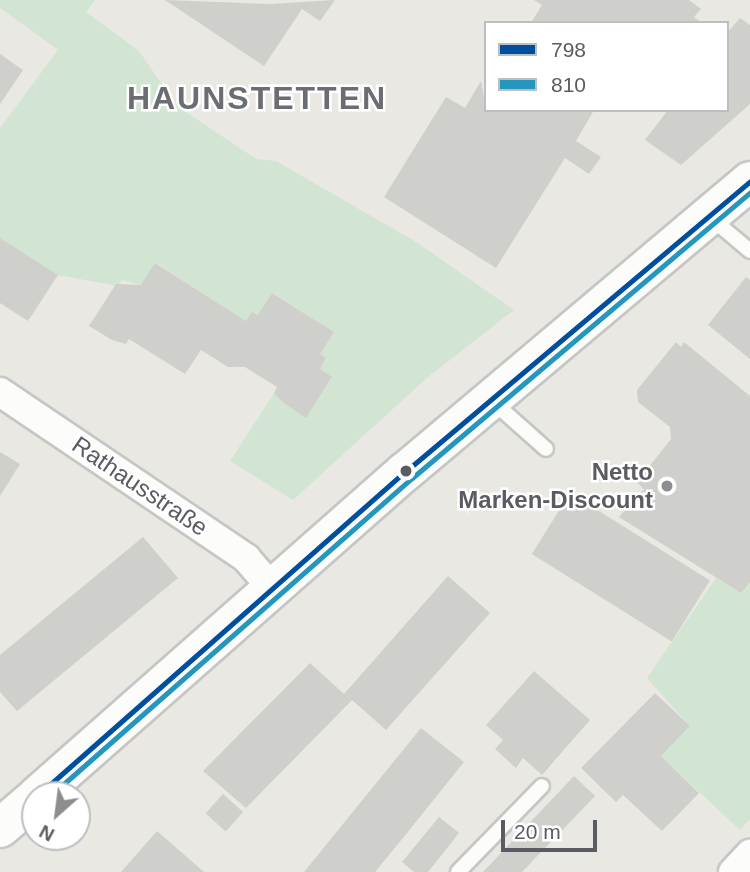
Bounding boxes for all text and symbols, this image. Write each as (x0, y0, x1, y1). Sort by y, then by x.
legend (484, 21, 729, 112)
text: 798 (551, 38, 586, 61)
text: 810 (551, 73, 586, 96)
district label: HAUNSTETTEN (128, 79, 386, 117)
street label: Rathausstraße (67, 430, 213, 542)
place label: Netto Marken-Discount (458, 458, 653, 514)
unlabelled marker (399, 464, 413, 478)
marker: Netto Marken-Discount (659, 478, 675, 494)
north arrow (21, 781, 91, 851)
scale bar (505, 806, 601, 850)
text: 20 m (514, 820, 561, 843)
text: N (36, 821, 58, 846)

